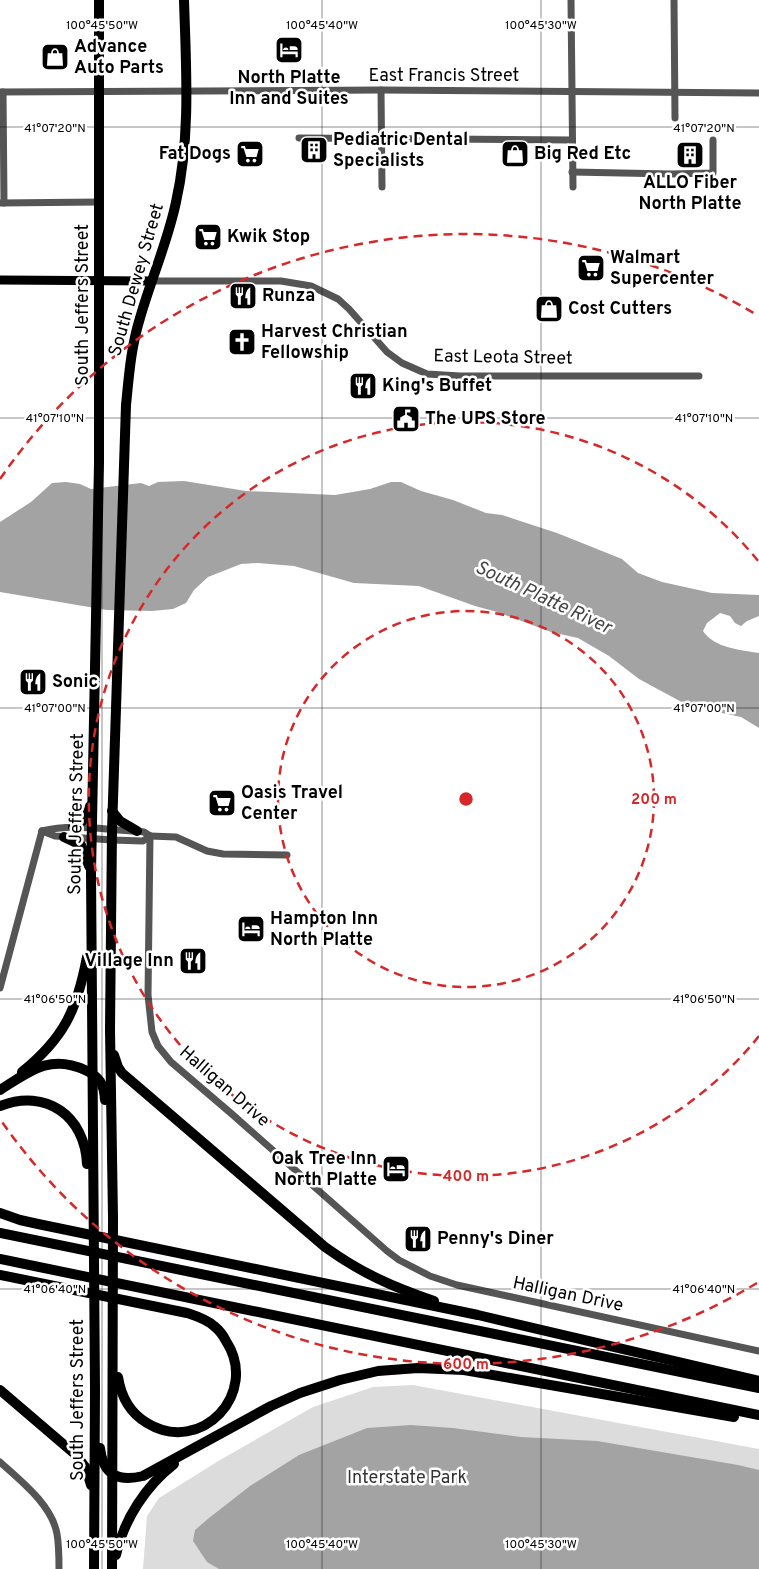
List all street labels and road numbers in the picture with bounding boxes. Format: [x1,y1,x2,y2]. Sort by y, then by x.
street label: East Francis Street [369,65,519,88]
street label: South Dewey Street [104,201,170,359]
street label: South Jeffers Street [72,224,95,386]
street label: East Leota Street [433,345,573,371]
street label: South Jeffers Street [64,733,90,895]
street label: Halligan Drive [174,1041,274,1133]
street label: Halligan Drive [511,1272,625,1318]
street label: South Jeffers Street [67,1319,90,1481]

